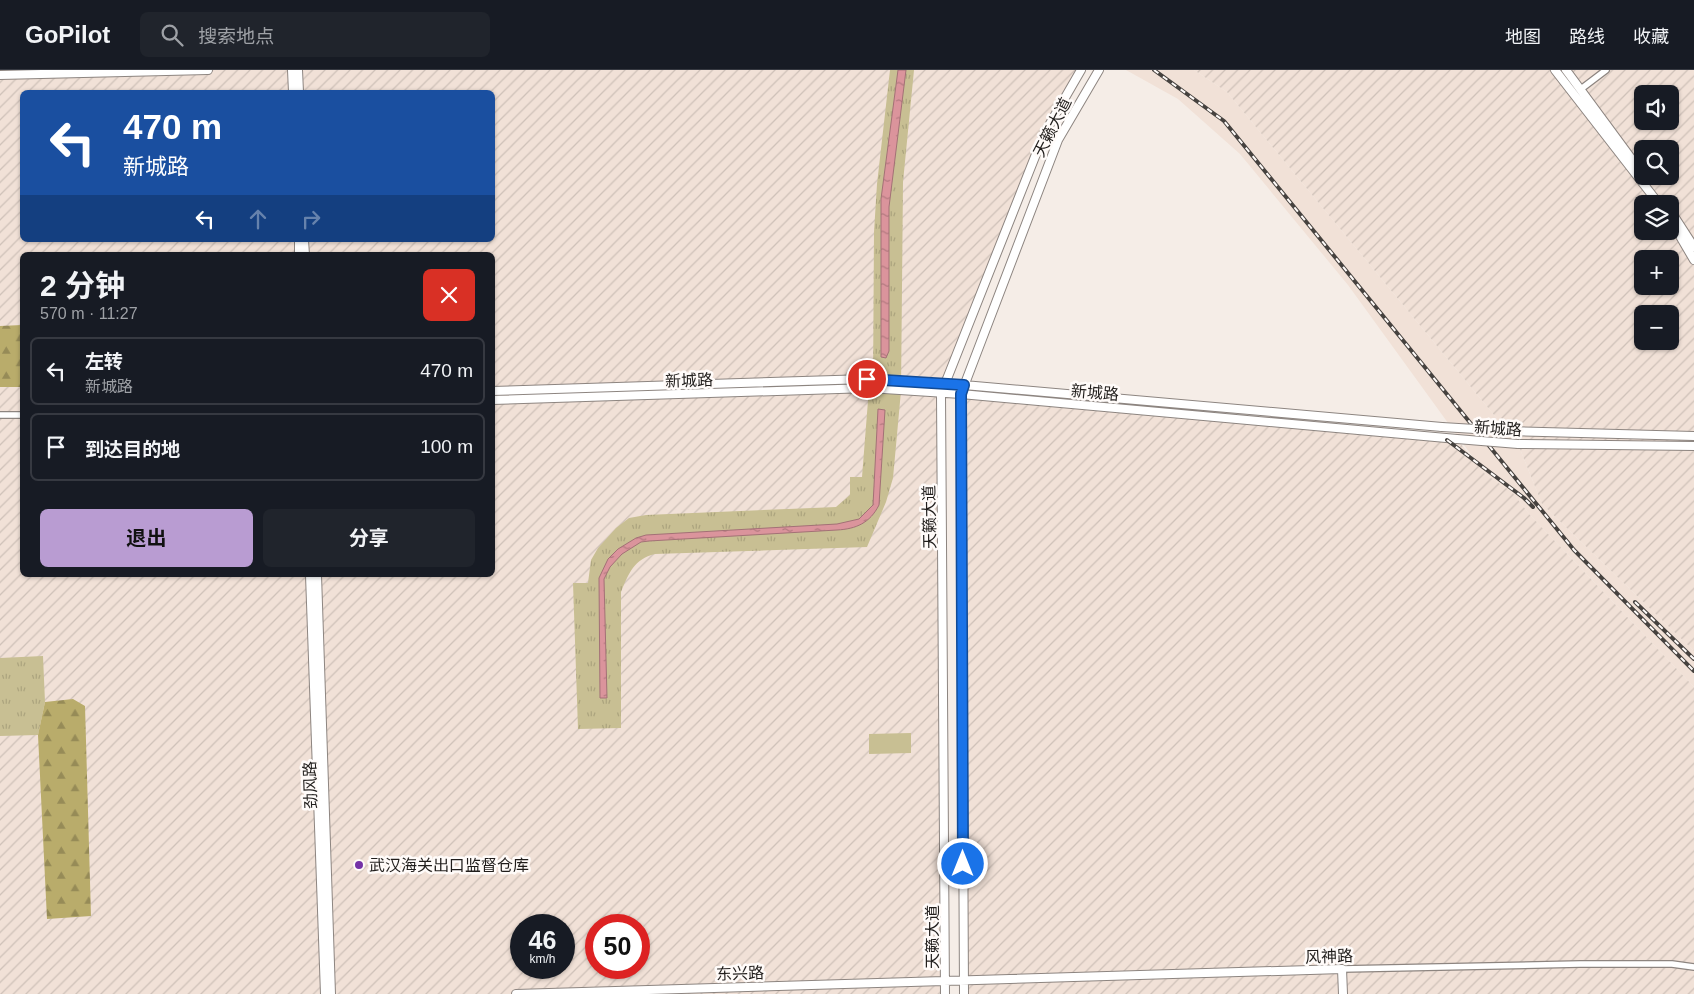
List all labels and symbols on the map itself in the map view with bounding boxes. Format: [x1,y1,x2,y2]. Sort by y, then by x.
street label: 天籁大道 [1030,95,1075,160]
pin [846,358,888,400]
street label: 新城路 [665,371,713,390]
street label: 新城路 [1070,382,1120,403]
street label: 新城路 [1473,418,1523,439]
street label: 天籁大道 [920,485,939,549]
street label: 劲风路 [301,761,320,809]
position arrow [936,837,988,889]
place label: 武汉海关出口监督仓库 [369,857,529,874]
marker: 武汉海关出口监督仓库 [353,859,365,871]
street label: 天籁大道 [924,905,941,969]
speed limit sign: 50 [585,914,650,979]
street label: 风神路 [1305,947,1353,966]
street label: 东兴路 [716,964,764,983]

